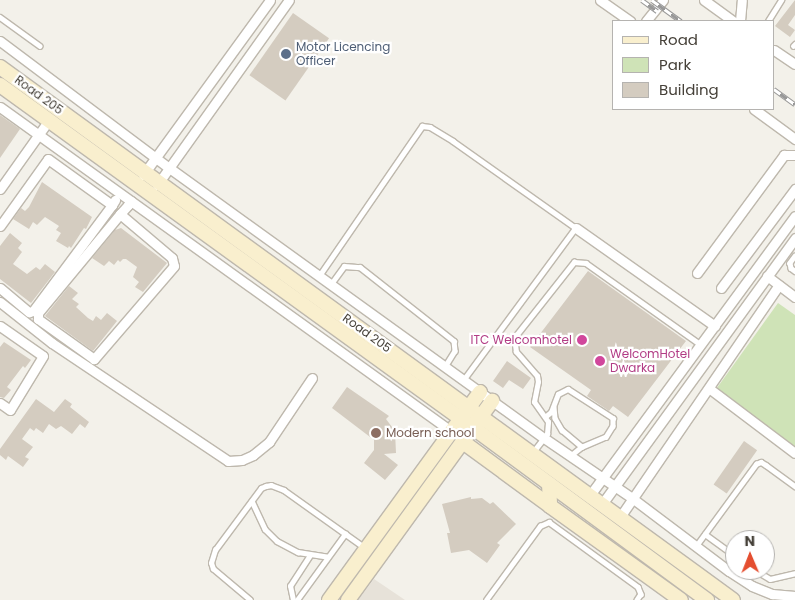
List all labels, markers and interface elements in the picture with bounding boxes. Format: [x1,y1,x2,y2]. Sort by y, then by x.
legend [612,20,775,110]
text: Road [659,29,698,50]
place label: Motor Licencing Officer [296,40,390,68]
marker: Motor Licencing Officer [280,48,292,60]
text: Park [659,54,691,75]
street label: Road 205 [12,73,66,117]
text: Building [659,79,719,100]
street label: Road 205 [340,311,394,355]
place label: ITC Welcomhotel [471,333,572,347]
marker: ITC Welcomhotel [576,334,588,346]
place label: WelcomHotel Dwarka [610,347,690,375]
marker: WelcomHotel Dwarka [594,355,606,367]
place label: Modern school [386,426,474,440]
marker: Modern school [370,427,382,439]
north arrow [725,530,775,580]
text: N [744,531,755,551]

